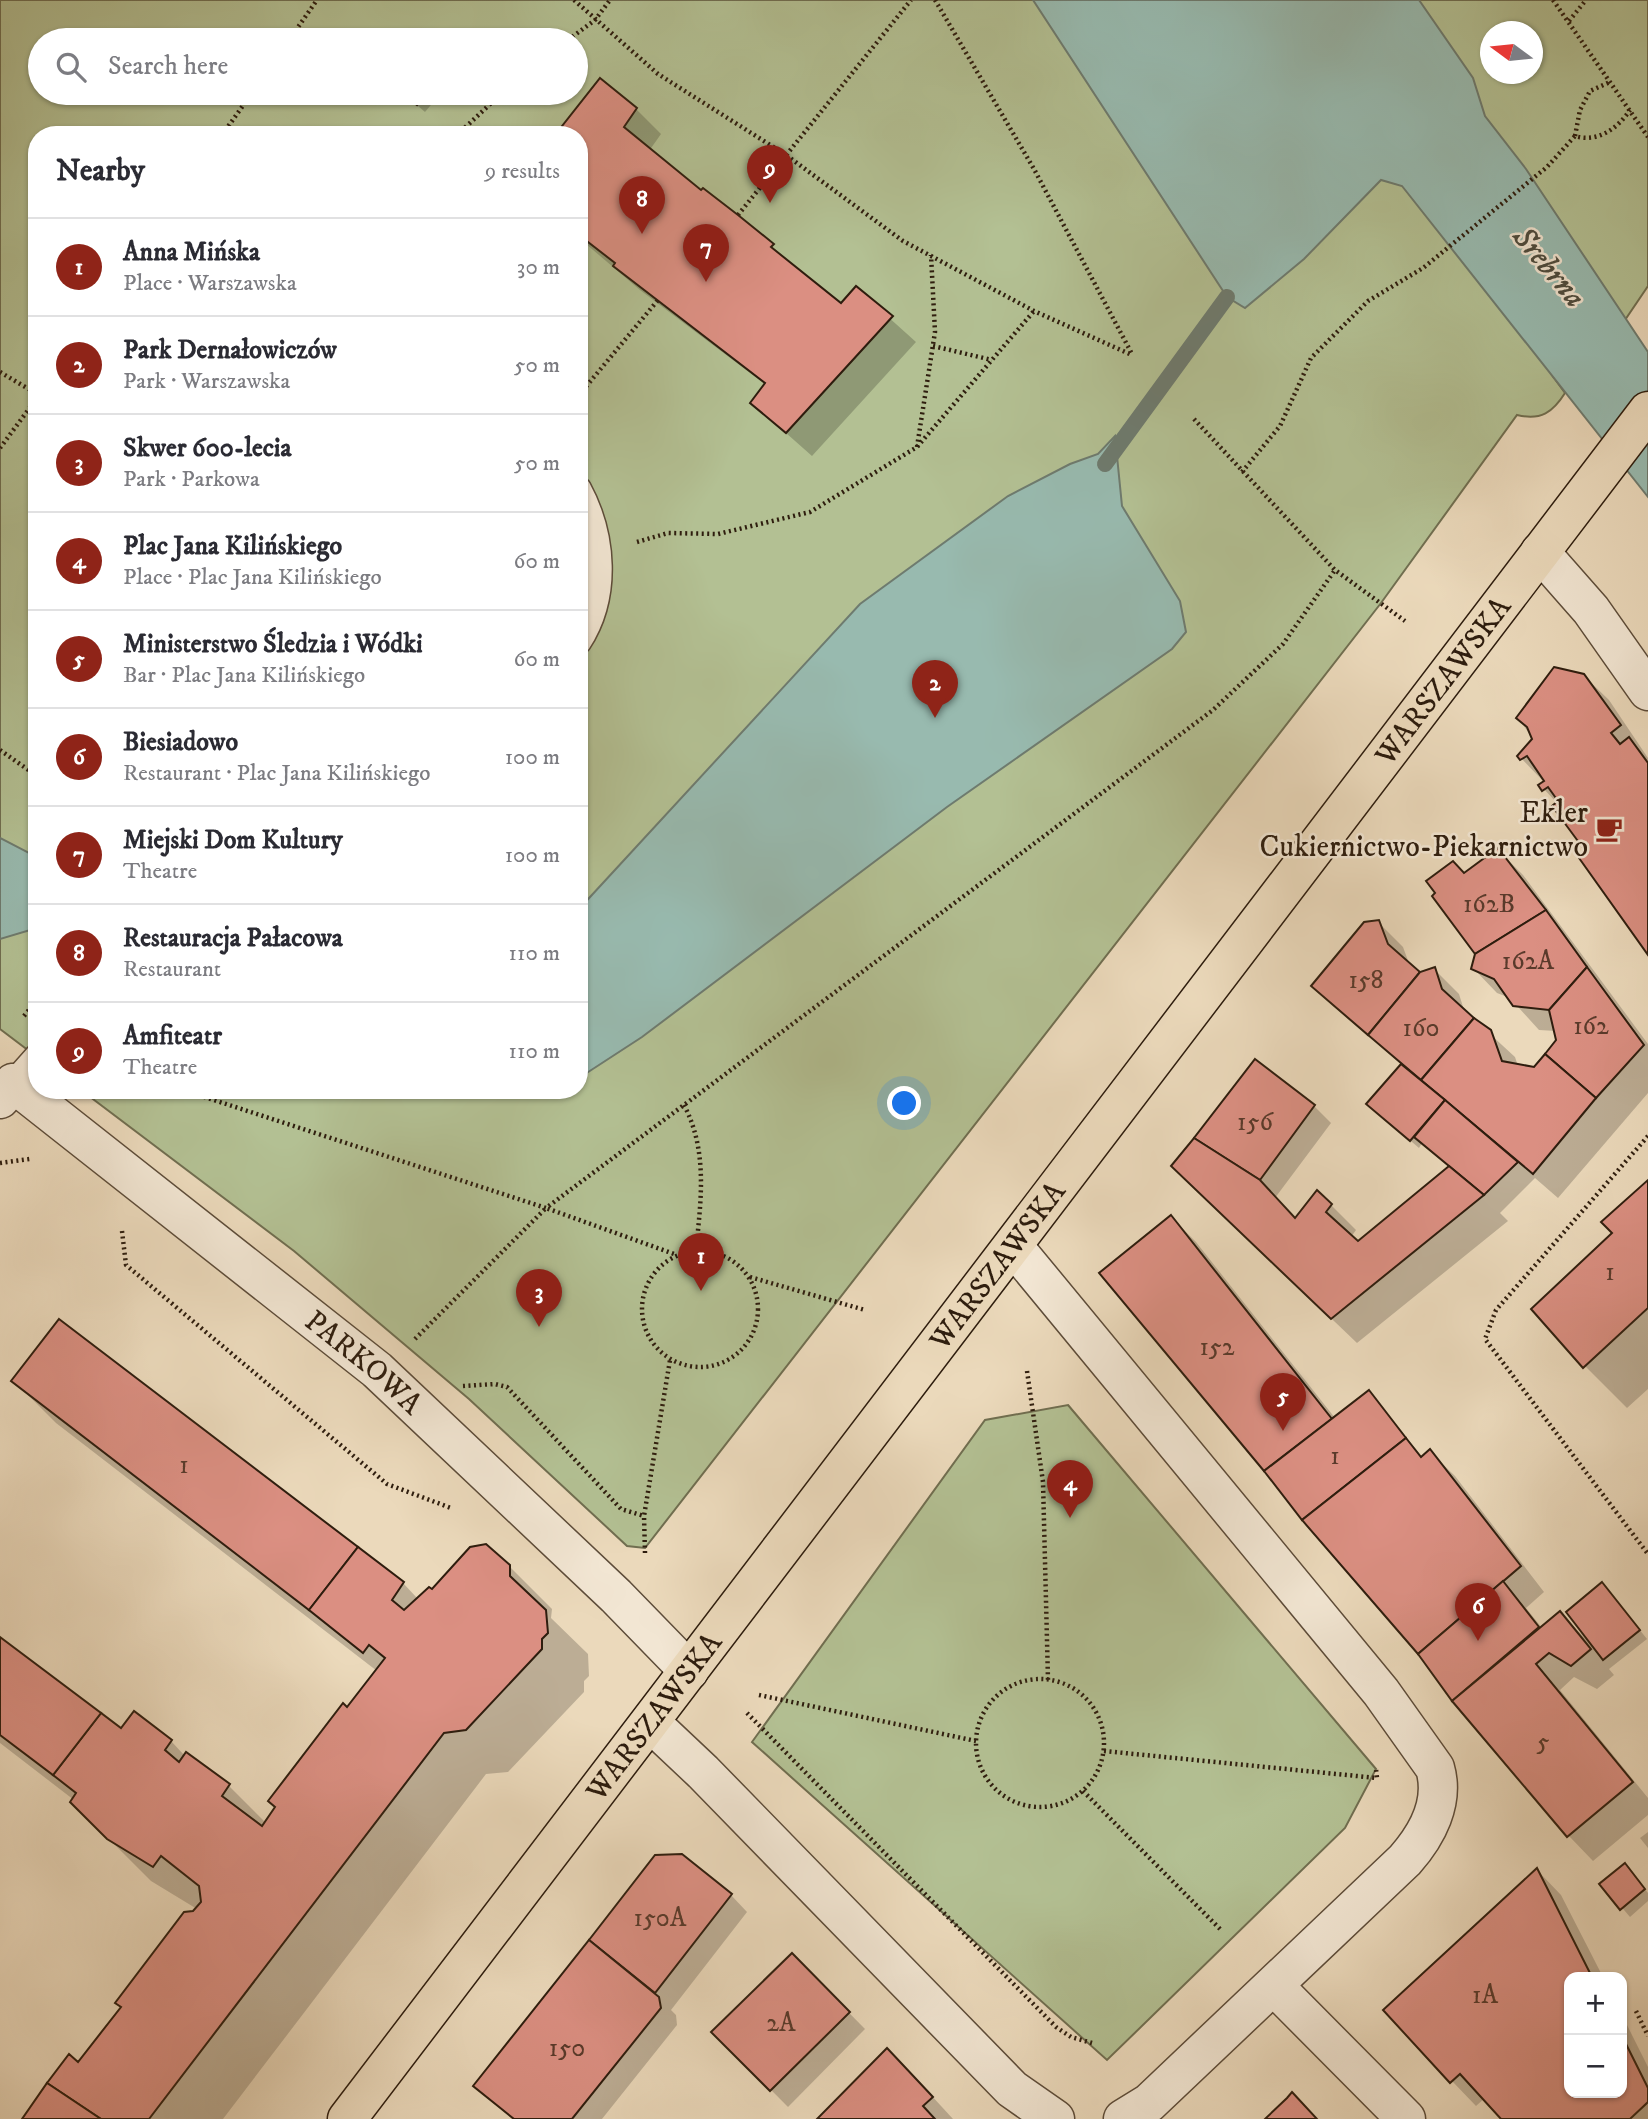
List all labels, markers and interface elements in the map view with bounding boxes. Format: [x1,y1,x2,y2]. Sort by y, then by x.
north arrow [1480,21,1543,84]
search box [28,28,588,105]
icon: search [52,48,90,86]
text: Search here [108,50,228,83]
pin: 9 [747,145,793,203]
text: Nearby [56,153,145,190]
text: 9 results [485,157,560,186]
pin: 8 [619,176,665,234]
water label: Srebrna [1502,217,1594,316]
pin: 7 [683,224,729,282]
text: Anna Mińska [123,236,260,269]
text: 1 [75,253,83,282]
text: 30 m [517,253,560,282]
text: Place · Warszawska [123,269,297,298]
text: Park Dernałowiczów [123,334,337,367]
text: 2 [73,351,85,380]
text: 50 m [514,351,560,380]
text: Park · Warszawska [123,367,290,396]
text: Skwer 600-lecia [123,432,292,465]
text: 3 [75,449,83,478]
text: 50 m [514,449,560,478]
text: Park · Parkowa [123,465,260,494]
text: Plac Jana Kilińskiego [123,530,342,563]
text: 4 [72,547,86,576]
text: 60 m [513,547,560,576]
text: Place · Plac Jana Kilińskiego [123,563,382,592]
street label: WARSZAWSKA [1367,589,1520,774]
text: Ministerstwo Śledzia i Wódki [123,628,423,661]
text: 5 [73,645,85,674]
text: 60 m [513,645,560,674]
pin: 2 [912,660,958,718]
text: Bar · Plac Jana Kilińskiego [123,661,365,690]
text: Biesiadowo [123,726,238,759]
text: 6 [73,743,85,772]
text: 100 m [505,743,560,772]
text: Restaurant · Plac Jana Kilińskiego [123,759,430,788]
place label: Ekler Cukiernictwo-Piekarnictwo [1260,795,1588,866]
cafe icon: Ekler Cukiernictwo-Piekarnictwo [1594,814,1624,844]
text: Miejski Dom Kultury [123,824,343,857]
text: 7 [73,841,85,870]
text: 100 m [505,841,560,870]
text: Theatre [123,857,197,886]
house number: 162B [1463,888,1515,921]
text: Restauracja Pałacowa [123,922,343,955]
text: 8 [73,939,85,968]
text: 110 m [509,939,560,968]
house number: 162A [1502,945,1555,978]
text: Restaurant [123,955,221,984]
house number: 158 [1348,964,1384,997]
house number: 162 [1573,1010,1609,1043]
house number: 160 [1403,1012,1439,1045]
text: Amfiteatr [123,1020,222,1053]
text: 9 [73,1037,85,1066]
text: 110 m [509,1037,560,1066]
text: Theatre [123,1053,197,1082]
your location [887,1086,921,1120]
house number: 156 [1237,1106,1274,1139]
street label: WARSZAWSKA [922,1174,1075,1359]
pin: 1 [678,1233,724,1291]
house number: 1 [1605,1256,1615,1289]
pin: 3 [516,1269,562,1327]
street label: PARKOWA [297,1303,430,1424]
house number: 152 [1199,1331,1235,1364]
pin: 5 [1260,1373,1306,1431]
house number: 1 [1330,1440,1340,1473]
house number: 1 [179,1449,189,1482]
pin: 4 [1047,1460,1093,1518]
pin: 6 [1455,1583,1501,1641]
street label: WARSZAWSKA [578,1625,731,1810]
house number: 5 [1537,1726,1550,1759]
house number: 150A [634,1902,687,1935]
map controls [1564,1972,1627,2098]
button: + [1564,1972,1627,2035]
house number: 1A [1472,1979,1498,2012]
house number: 2A [766,2007,796,2040]
house number: 150 [549,2032,585,2065]
button: − [1564,2035,1627,2098]

